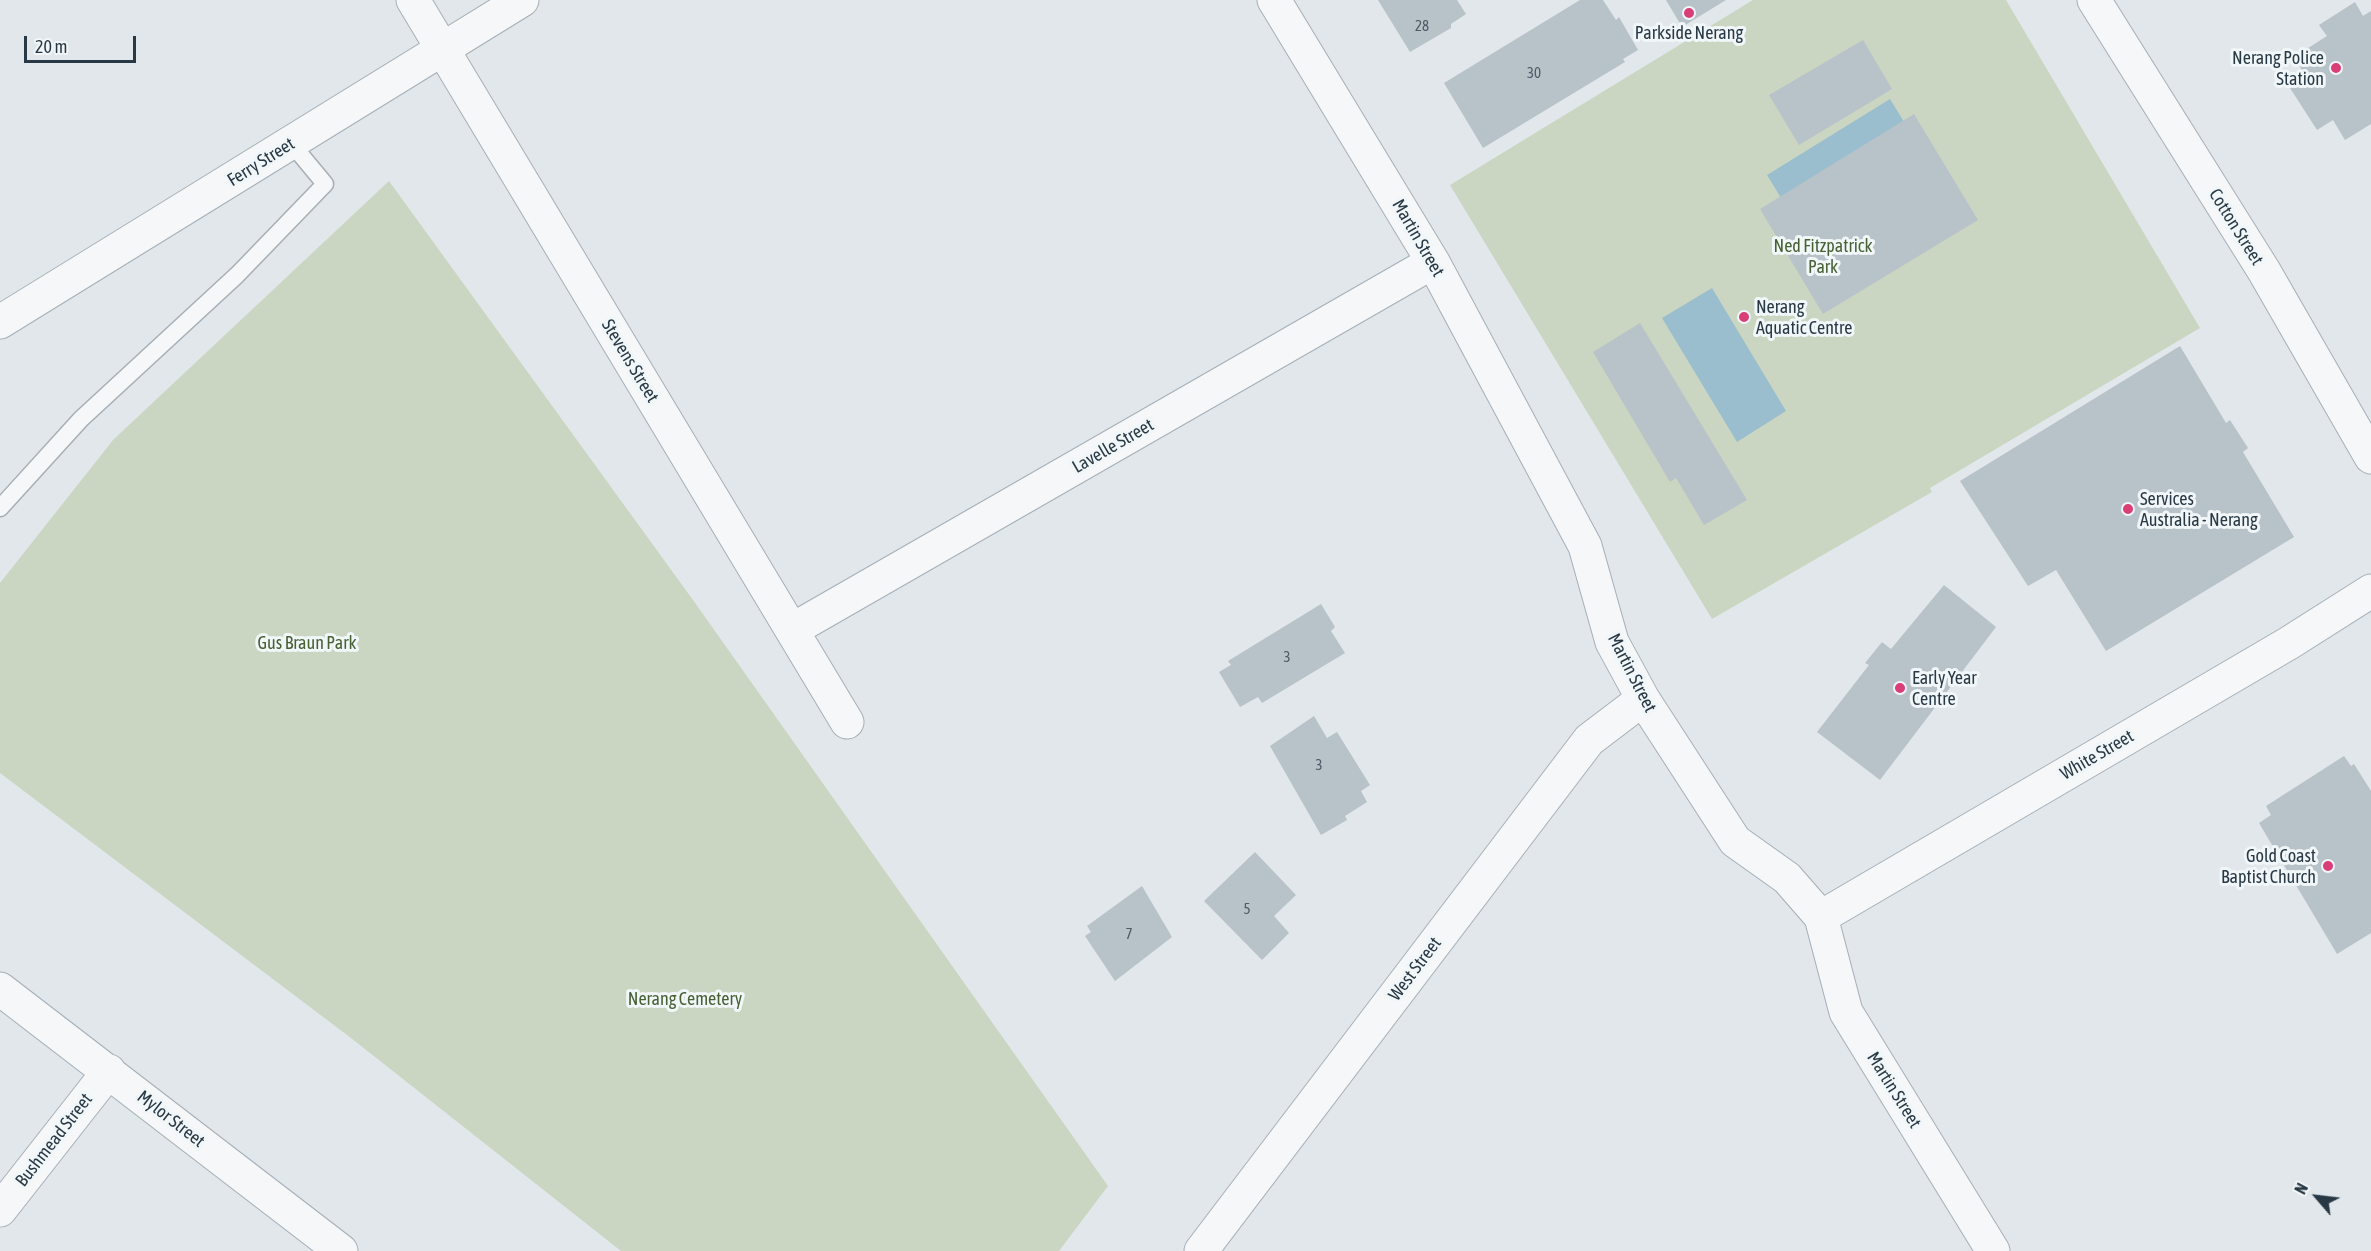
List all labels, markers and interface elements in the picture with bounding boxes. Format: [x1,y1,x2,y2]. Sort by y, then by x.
marker: Parkside Nerang [1682,6,1696,20]
house number: 28 [1415,17,1429,35]
place label: Parkside Nerang [1635,22,1743,44]
scale bar [27,24,140,62]
text: 20 m [35,36,67,57]
place label: Nerang Police Station [2232,47,2324,90]
marker: Nerang Police Station [2329,61,2343,75]
house number: 30 [1527,64,1541,82]
street label: Ferry Street [223,133,299,191]
street label: Cotton Street [2204,185,2268,269]
street label: Martin Street [1387,196,1449,280]
park label: Ned Fitzpatrick Park [1774,235,1872,278]
place label: Nerang Aquatic Centre [1756,296,1853,338]
marker: Nerang Aquatic Centre [1737,310,1751,324]
street label: Stevens Street [597,316,663,406]
street label: Lavelle Street [1069,414,1157,478]
place label: Services Australia - Nerang [2140,488,2258,530]
marker: Services Australia - Nerang [2121,502,2135,516]
street label: Martin Street [1603,630,1661,716]
park label: Gus Braun Park [258,632,356,654]
house number: 3 [1283,648,1291,666]
place label: Early Year Centre [1912,667,1977,710]
marker: Early Year Centre [1893,681,1907,695]
street label: White Street [2057,725,2137,785]
house number: 3 [1315,756,1323,774]
place label: Gold Coast Baptist Church [2221,845,2316,888]
marker: Gold Coast Baptist Church [2321,859,2335,873]
house number: 5 [1243,900,1251,918]
house number: 7 [1125,925,1133,943]
street label: West Street [1384,933,1446,1005]
park label: Nerang Cemetery [628,988,742,1010]
street label: Martin Street [1862,1048,1926,1132]
street label: Mylor Street [133,1086,209,1152]
street label: Bushmead Street [11,1089,97,1191]
north arrow [2287,1167,2347,1227]
text: N [2291,1180,2311,1197]

